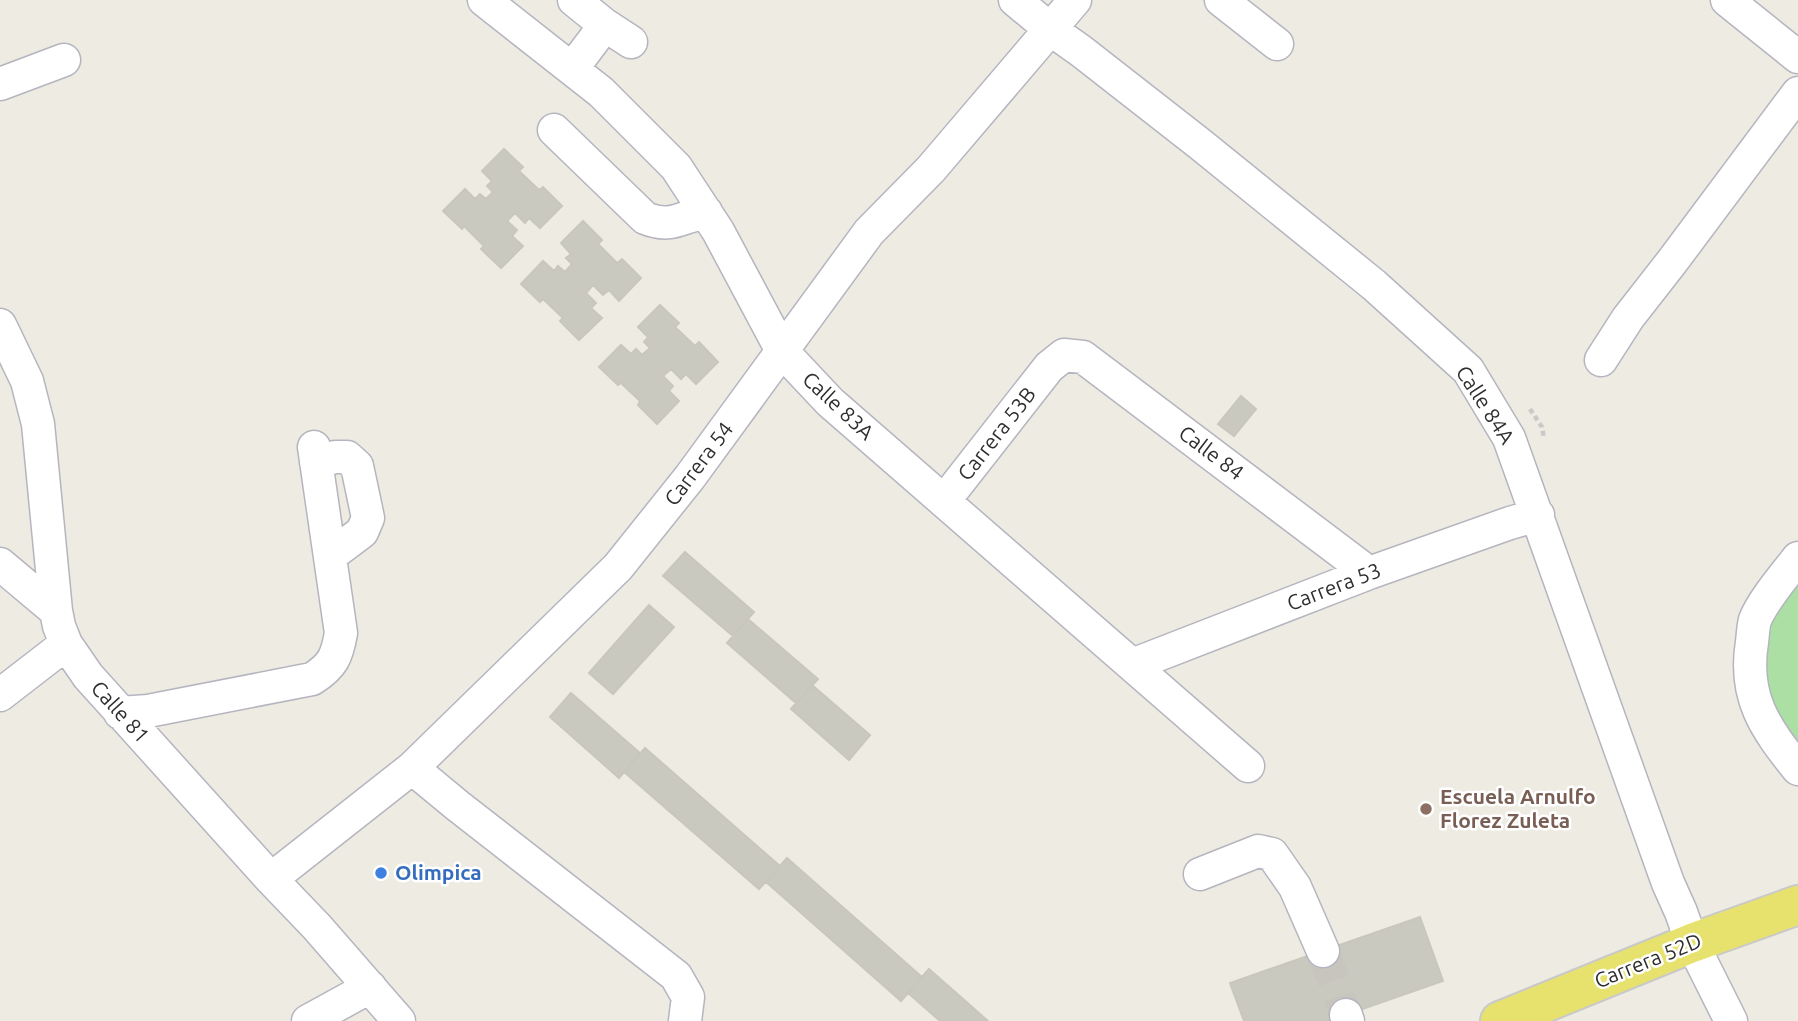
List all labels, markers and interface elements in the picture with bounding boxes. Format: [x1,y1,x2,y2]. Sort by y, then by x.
street label: Calle 84A [1452,361,1520,448]
street label: Calle 83A [798,366,879,444]
street label: Carrera 53B [952,382,1040,485]
street label: Carrera 54 [659,417,737,510]
street label: Calle 84 [1175,420,1249,484]
street label: Carrera 53 [1283,557,1384,615]
street label: Calle 81 [87,676,155,747]
place label: Escuela Arnulfo Florez Zuleta [1440,784,1596,832]
marker: Escuela Arnulfo Florez Zuleta [1418,801,1434,817]
place label: Olimpica [395,860,482,884]
marker: Olimpica [373,865,389,881]
street label: Carrera 52D [1591,928,1705,992]

